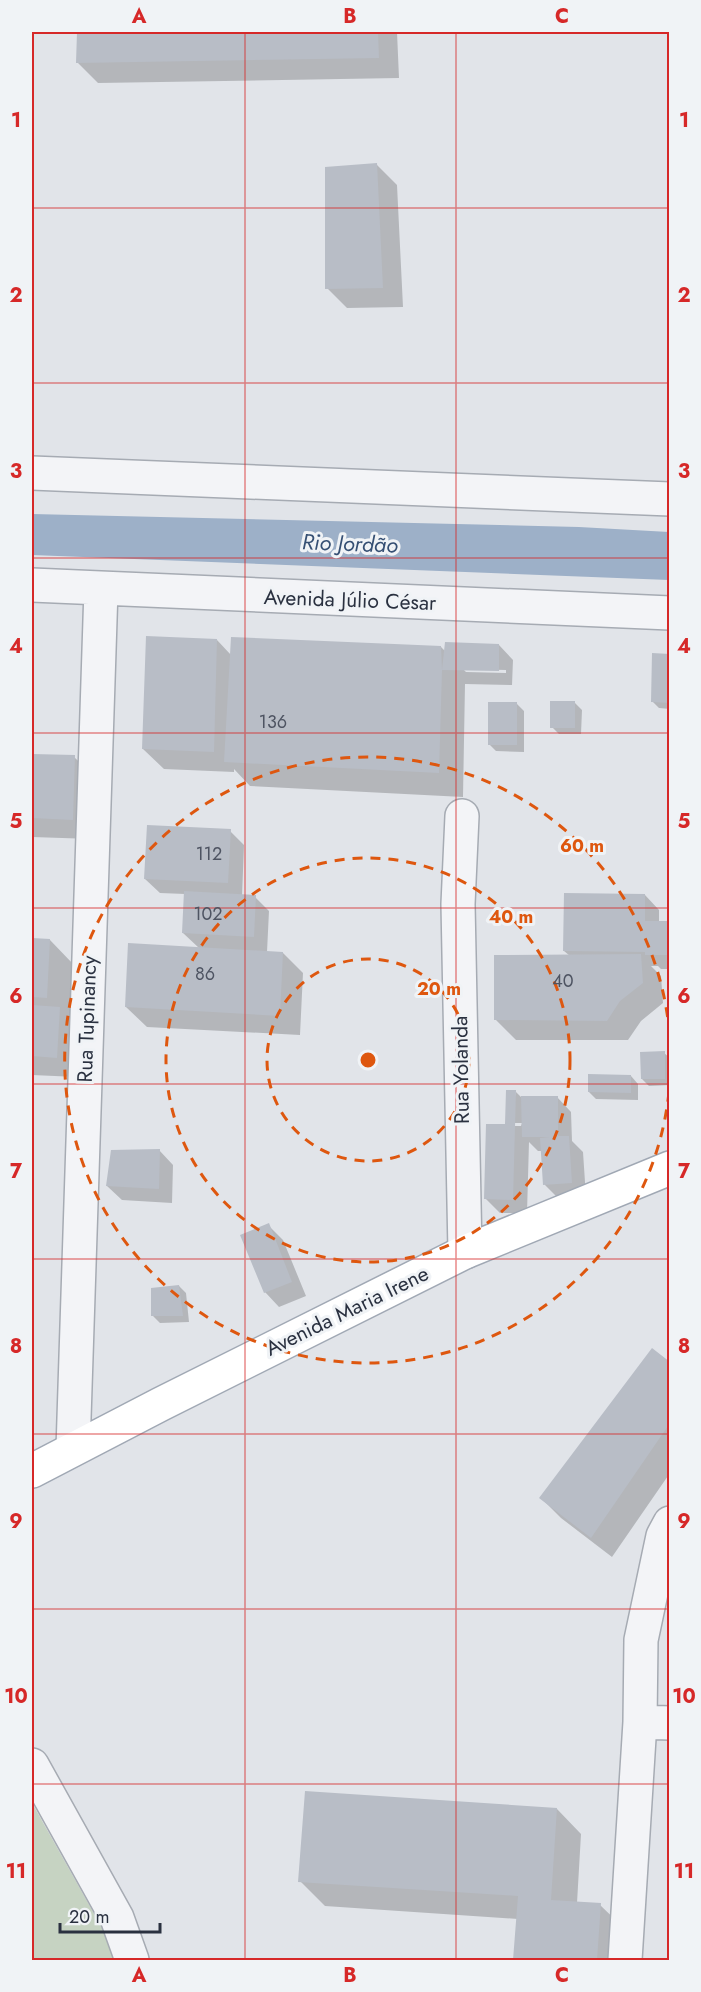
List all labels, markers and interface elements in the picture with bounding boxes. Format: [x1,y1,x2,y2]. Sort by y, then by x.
text: A [131,2,147,31]
text: B [343,2,357,31]
text: C [555,2,569,31]
text: 1 [11,106,21,135]
text: 1 [679,106,689,135]
text: 2 [9,281,23,310]
text: 2 [677,281,691,310]
text: 3 [10,457,22,486]
text: 3 [678,457,690,486]
water label: Rio Jordão [302,525,399,561]
street label: Avenida Júlio César [263,582,438,618]
text: 4 [9,632,23,661]
text: 4 [677,632,691,661]
house number: 136 [259,709,287,735]
text: 5 [10,807,23,836]
text: 5 [678,807,691,836]
text: 60 m [560,833,604,859]
house number: 112 [196,841,222,867]
house number: 102 [193,901,223,927]
text: 40 m [489,904,533,930]
street label: Rua Tupinancy [70,954,104,1083]
house number: 86 [195,961,215,987]
house number: 40 [552,968,574,994]
text: 20 m [417,976,461,1002]
text: 6 [9,982,23,1011]
text: 6 [677,982,691,1011]
street label: Rua Yolanda [445,1016,477,1124]
centre of rings [358,1050,378,1070]
text: 7 [10,1157,23,1186]
text: 7 [678,1157,691,1186]
street label: Avenida Maria Irene [260,1258,434,1364]
text: 8 [10,1332,22,1361]
text: 8 [678,1332,690,1361]
text: 9 [9,1507,23,1536]
text: 9 [677,1507,691,1536]
text: 10 [4,1682,28,1711]
text: 10 [672,1682,696,1711]
text: 11 [6,1857,26,1886]
text: 11 [674,1857,694,1886]
scale bar [60,1896,160,1934]
text: 20 m [69,1904,109,1930]
text: A [131,1961,147,1990]
text: B [343,1961,357,1990]
text: C [555,1961,569,1990]

